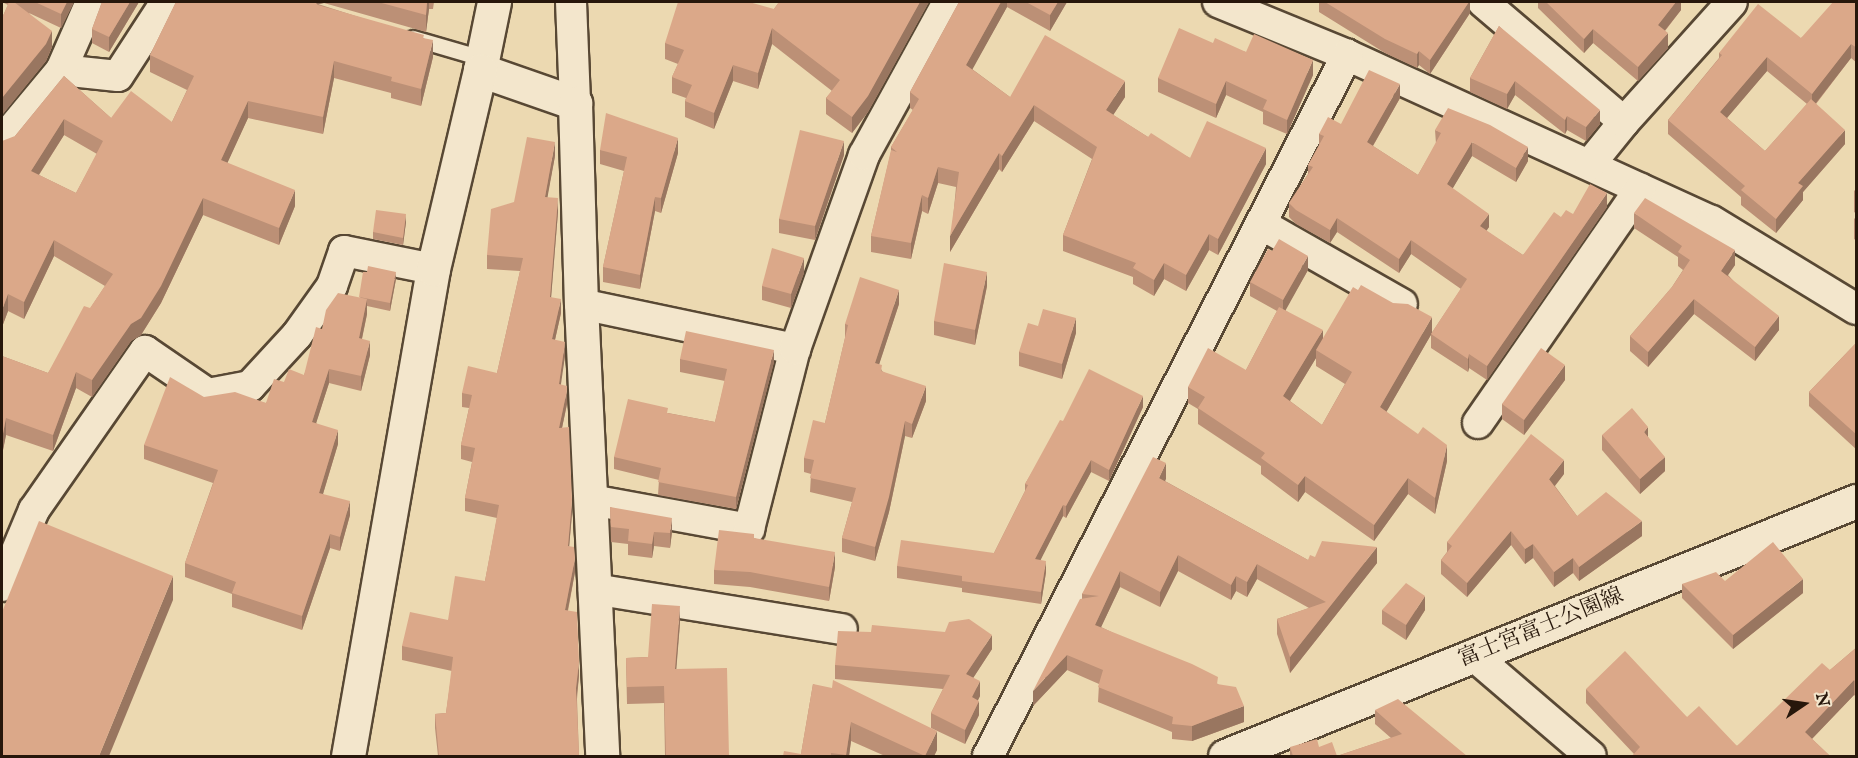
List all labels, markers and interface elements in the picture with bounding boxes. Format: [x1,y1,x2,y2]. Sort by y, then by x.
street label: 富士宮富士公園線 [1454,583,1628,673]
north arrow [1774,674,1834,734]
text: N [1810,691,1833,709]

